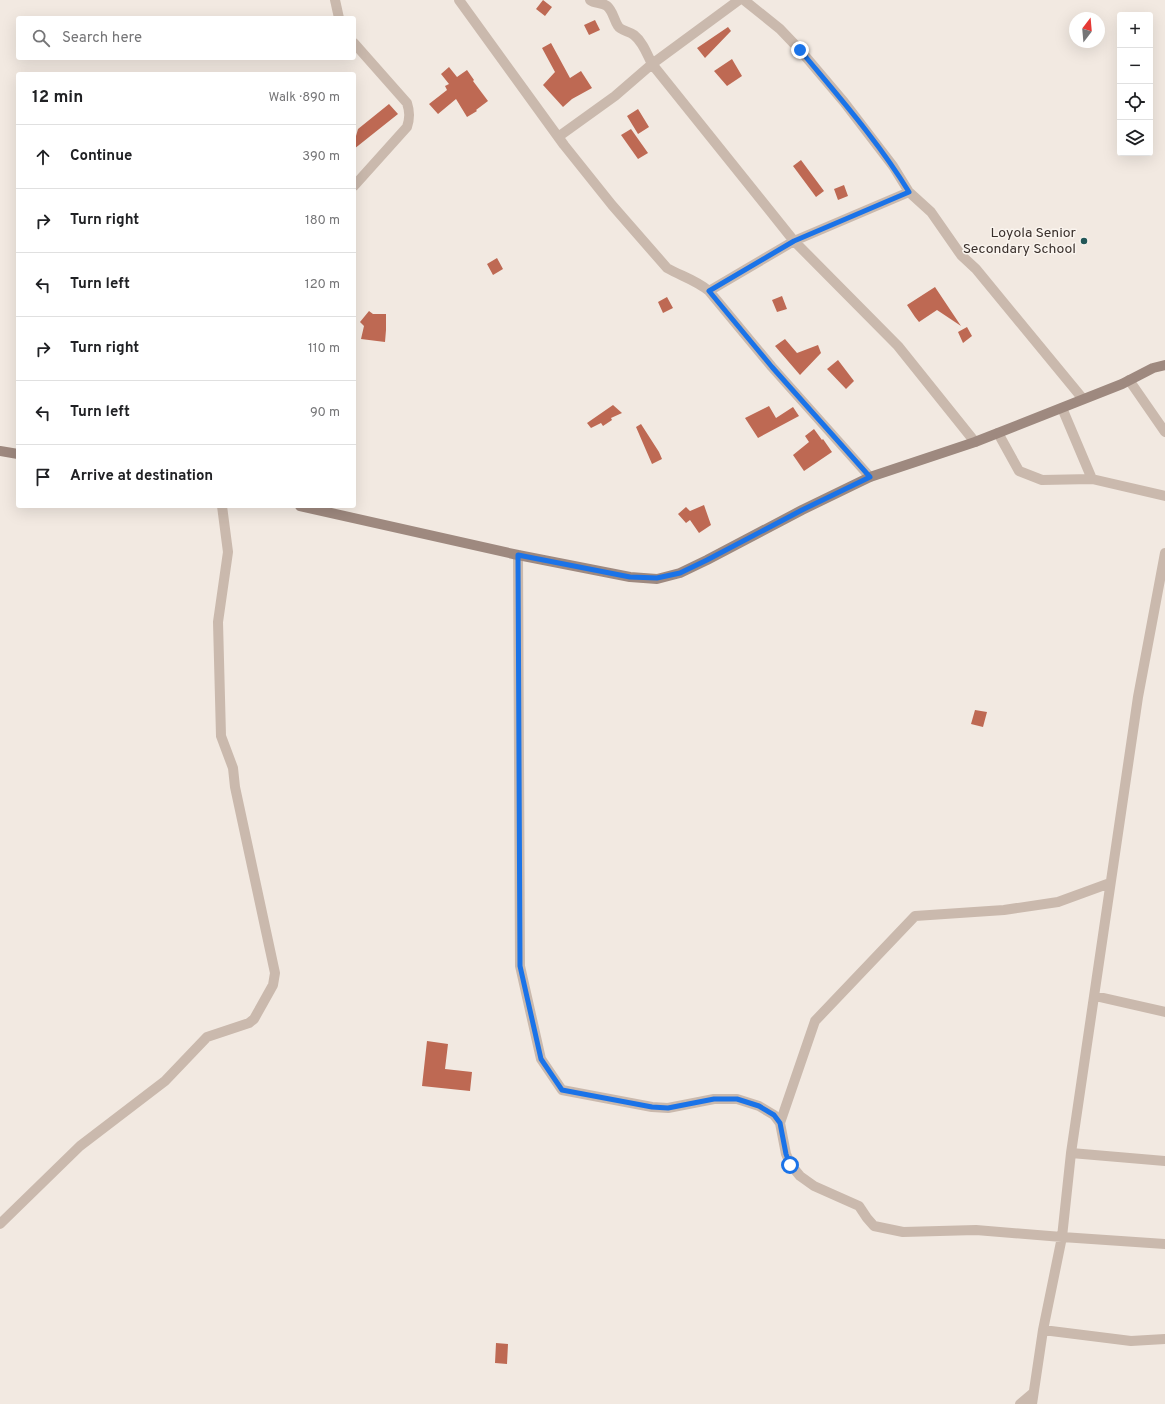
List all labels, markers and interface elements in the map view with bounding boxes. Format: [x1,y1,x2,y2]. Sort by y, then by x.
north arrow [1069,12,1105,48]
map controls [1117,12,1153,156]
button: + [1117,12,1153,48]
search box [16,16,356,60]
icon: search [30,27,52,49]
text: Search here [62,29,142,48]
route end [791,41,809,59]
button: − [1117,48,1153,84]
button: locate [1117,84,1153,120]
text: 12 min [32,87,83,109]
text: Walk · 890 m [268,90,340,106]
button: layers [1117,120,1153,156]
icon: ahead [32,146,54,168]
text: Continue [70,147,132,166]
text: 390 m [302,149,340,165]
icon: right [32,210,54,232]
text: Turn right [70,211,139,230]
text: 180 m [305,213,340,229]
place label: Loyola Senior Secondary School [963,225,1077,258]
marker: Loyola Senior Secondary School [1079,236,1089,246]
icon: left [32,274,54,296]
text: Turn left [70,275,130,294]
text: 120 m [305,277,340,293]
icon: right [32,338,54,360]
text: Turn right [70,339,139,358]
text: 110 m [308,341,340,357]
icon: left [32,402,54,424]
text: Turn left [70,403,130,422]
text: 90 m [310,405,340,421]
icon: arrive [32,466,54,488]
text: Arrive at destination [70,467,213,486]
route start [781,1156,799,1174]

